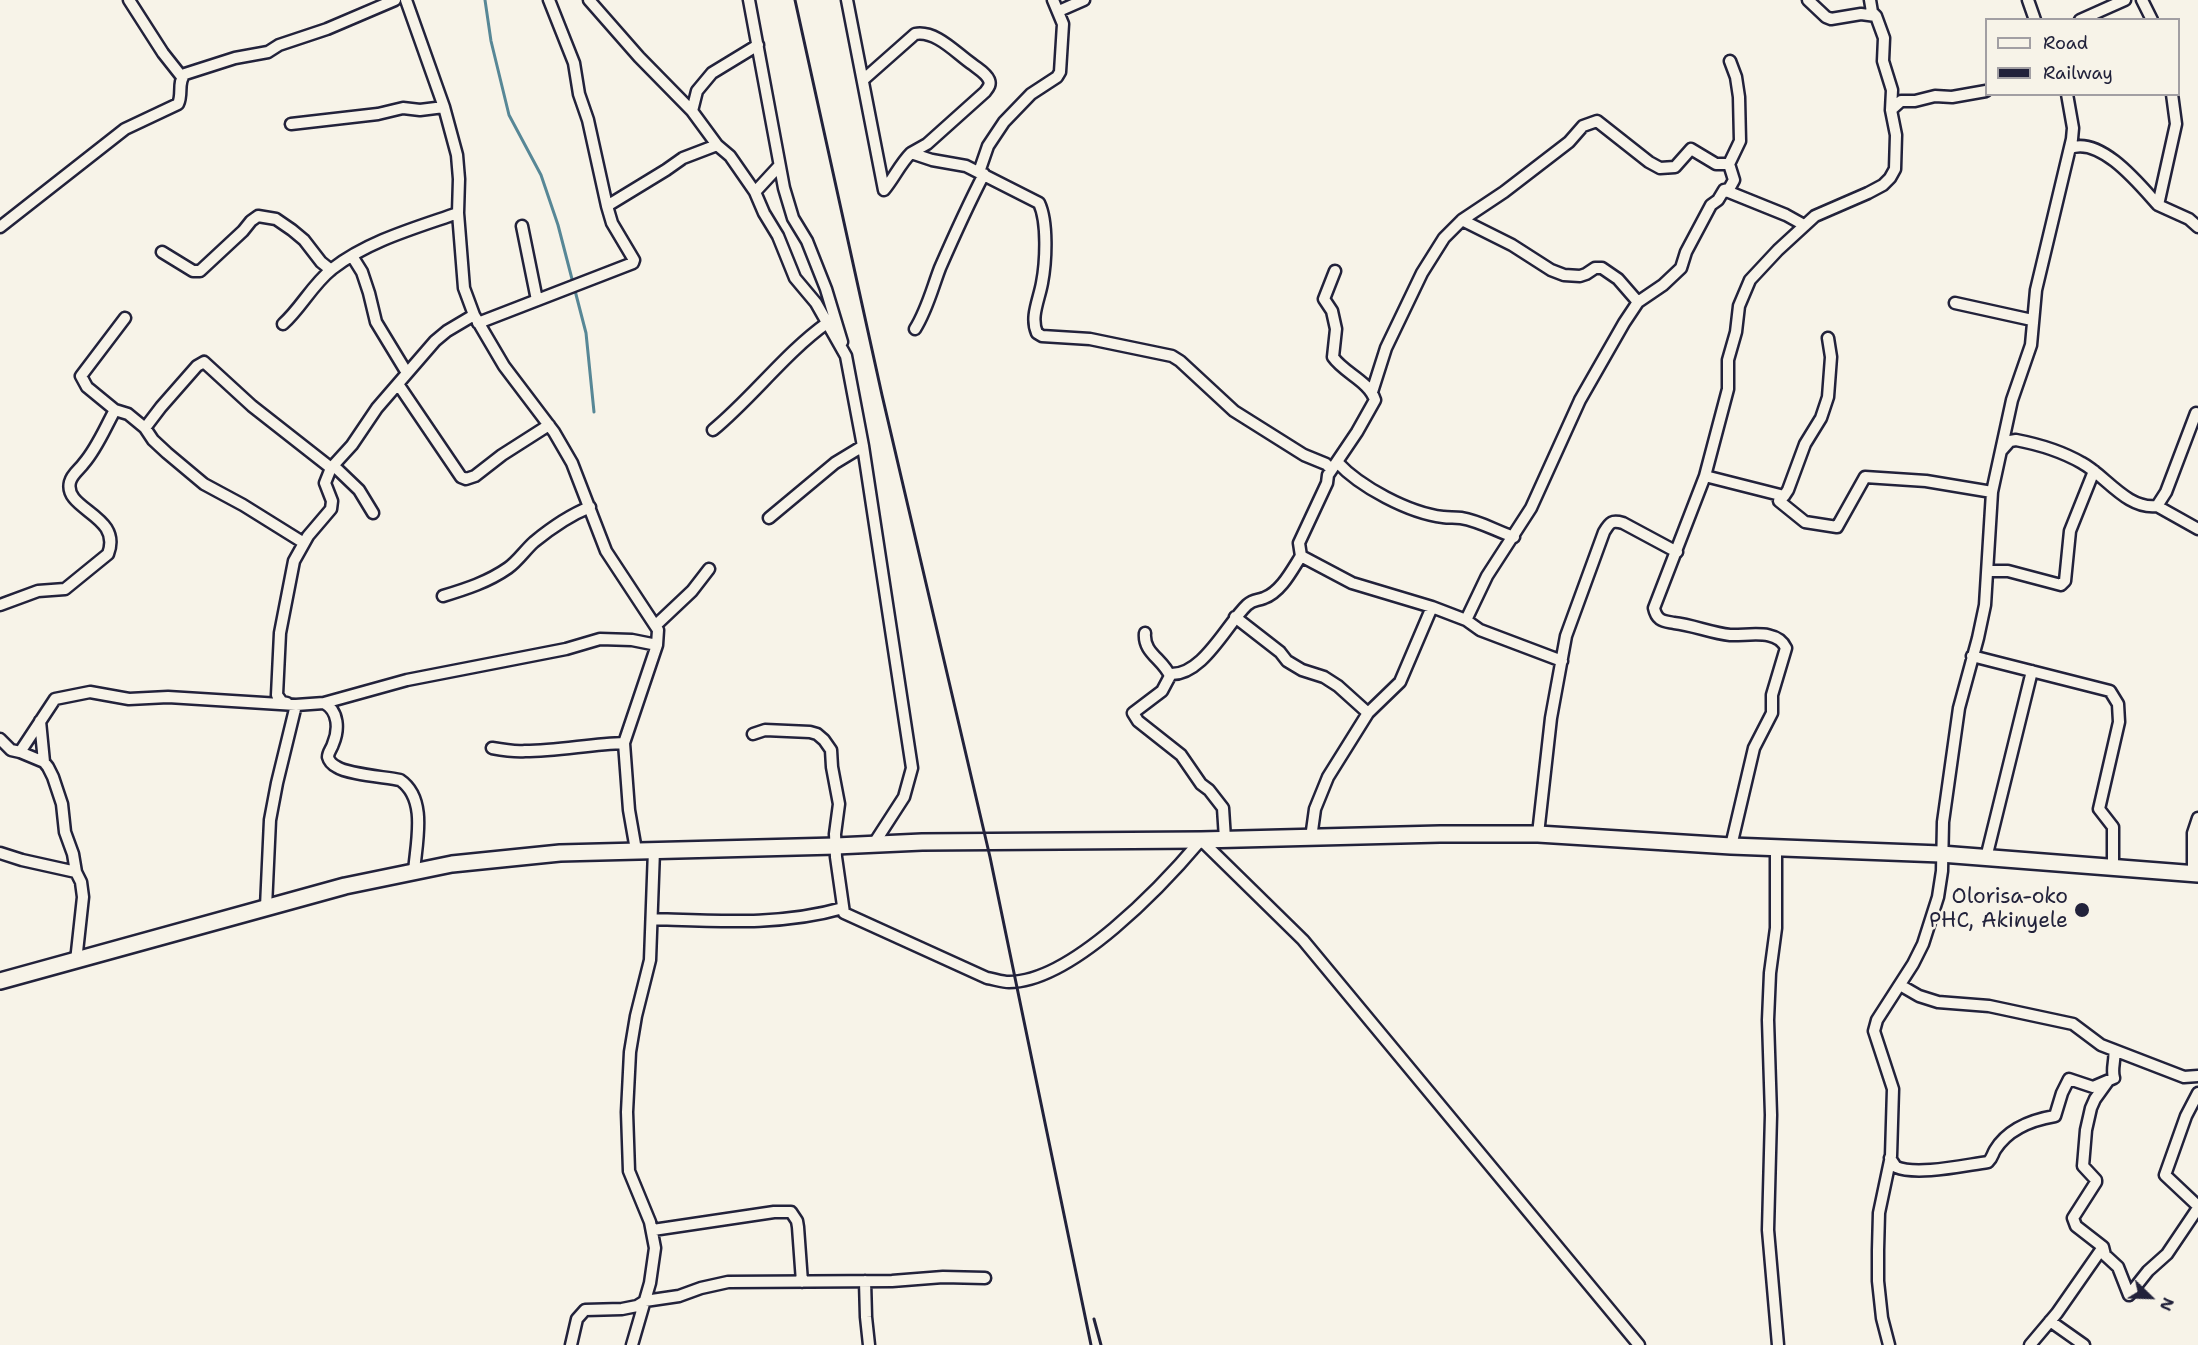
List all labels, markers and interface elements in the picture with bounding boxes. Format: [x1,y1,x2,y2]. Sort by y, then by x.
legend [1985,18,2180,96]
text: Road [2043,31,2088,55]
text: Railway [2043,61,2113,85]
place label: Olorisa-oko PHC, Akinyele [1929,885,2068,935]
marker: Olorisa-oko PHC, Akinyele [2073,901,2091,919]
north arrow [2120,1267,2180,1327]
text: N [2155,1294,2179,1314]

